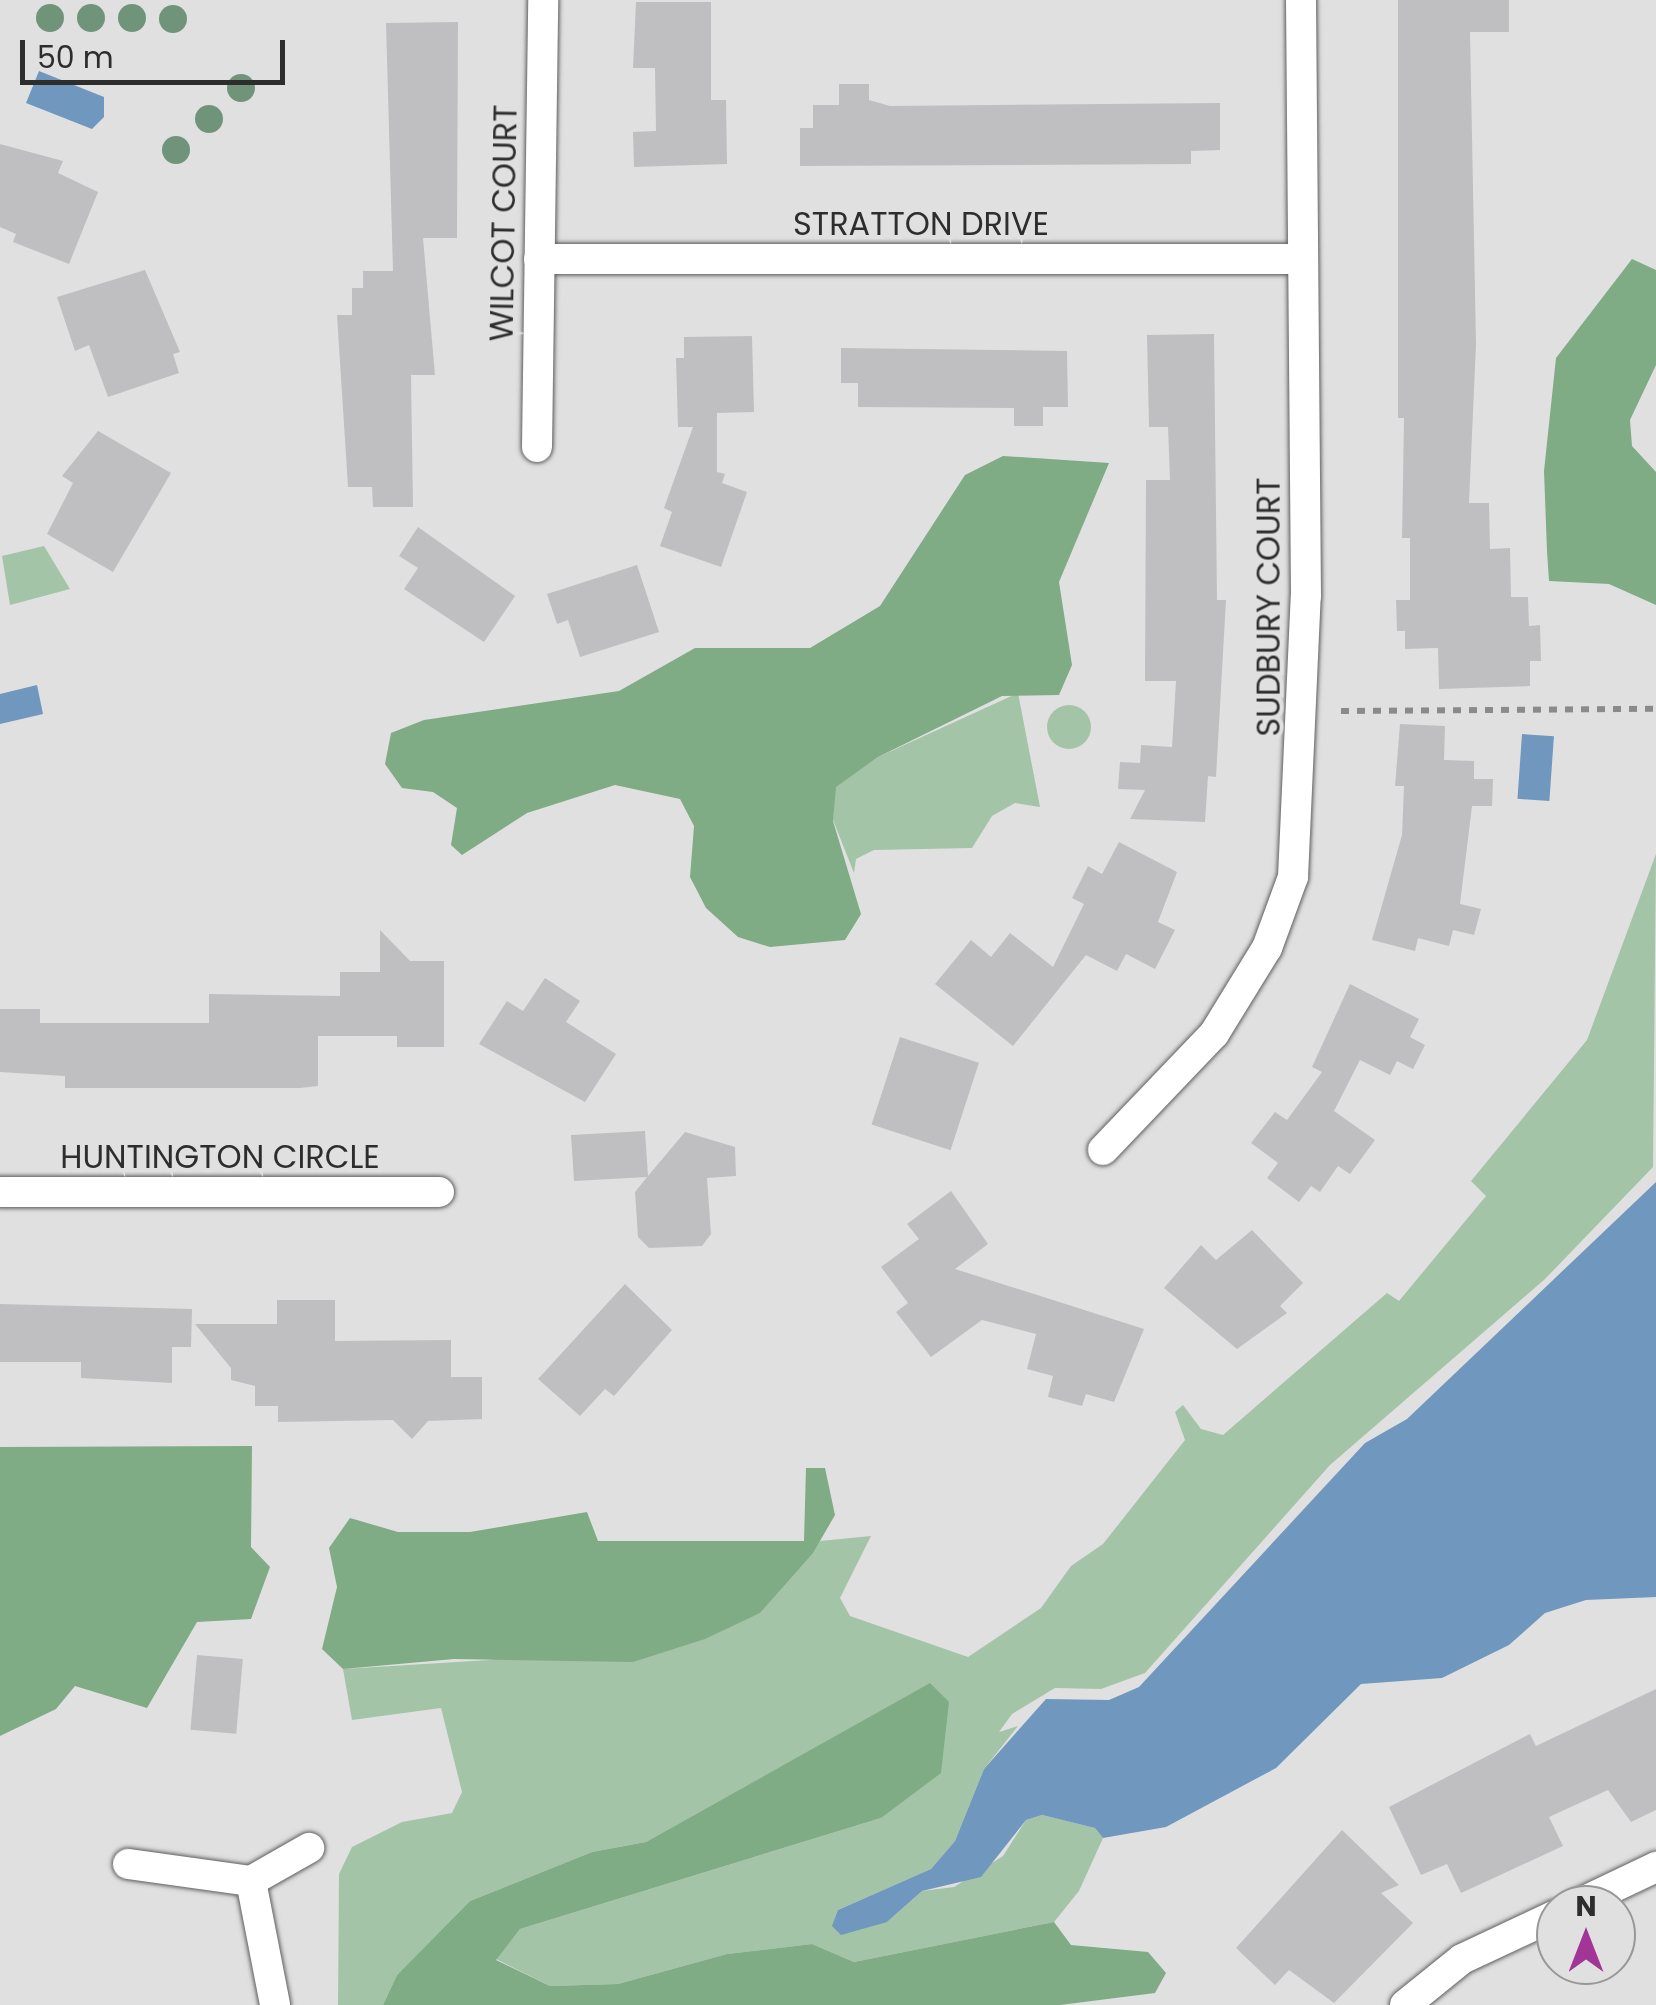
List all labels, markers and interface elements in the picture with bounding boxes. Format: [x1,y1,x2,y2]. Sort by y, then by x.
scale bar [25,20,290,82]
text: 50 m [37,36,114,79]
street label: WILCOT COURT [483,104,525,342]
street label: STRATTON DRIVE [793,205,1049,243]
street label: SUDBURY COURT [1250,477,1288,737]
street label: HUNTINGTON CIRCLE [60,1138,380,1176]
north arrow [1536,1885,1636,1985]
text: N [1575,1887,1597,1926]

